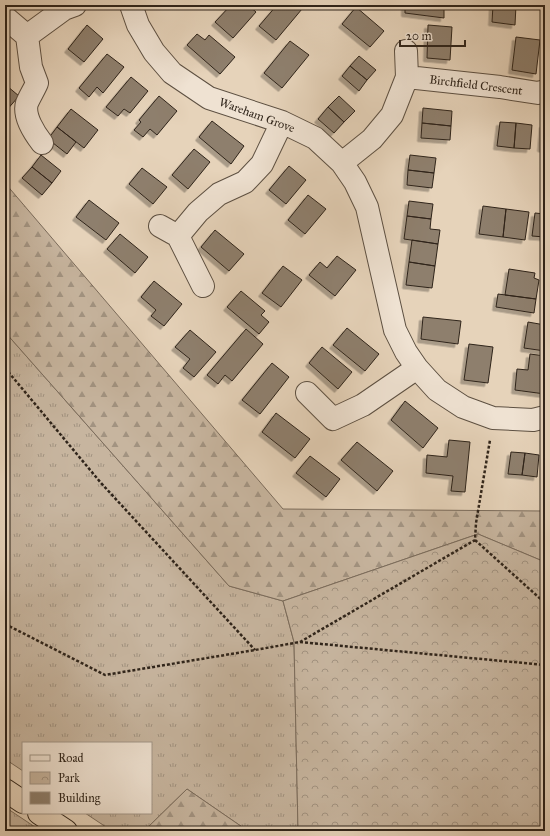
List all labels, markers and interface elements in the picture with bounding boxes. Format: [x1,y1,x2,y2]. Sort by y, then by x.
scale bar [400,22,465,48]
text: 20 m [406,29,432,43]
street label: Birchfield Crescent [429,72,524,98]
street label: Wareham Grove [217,95,297,135]
legend [22,742,152,814]
text: Road [58,751,84,765]
text: Park [58,771,80,785]
text: Building [58,791,101,806]

